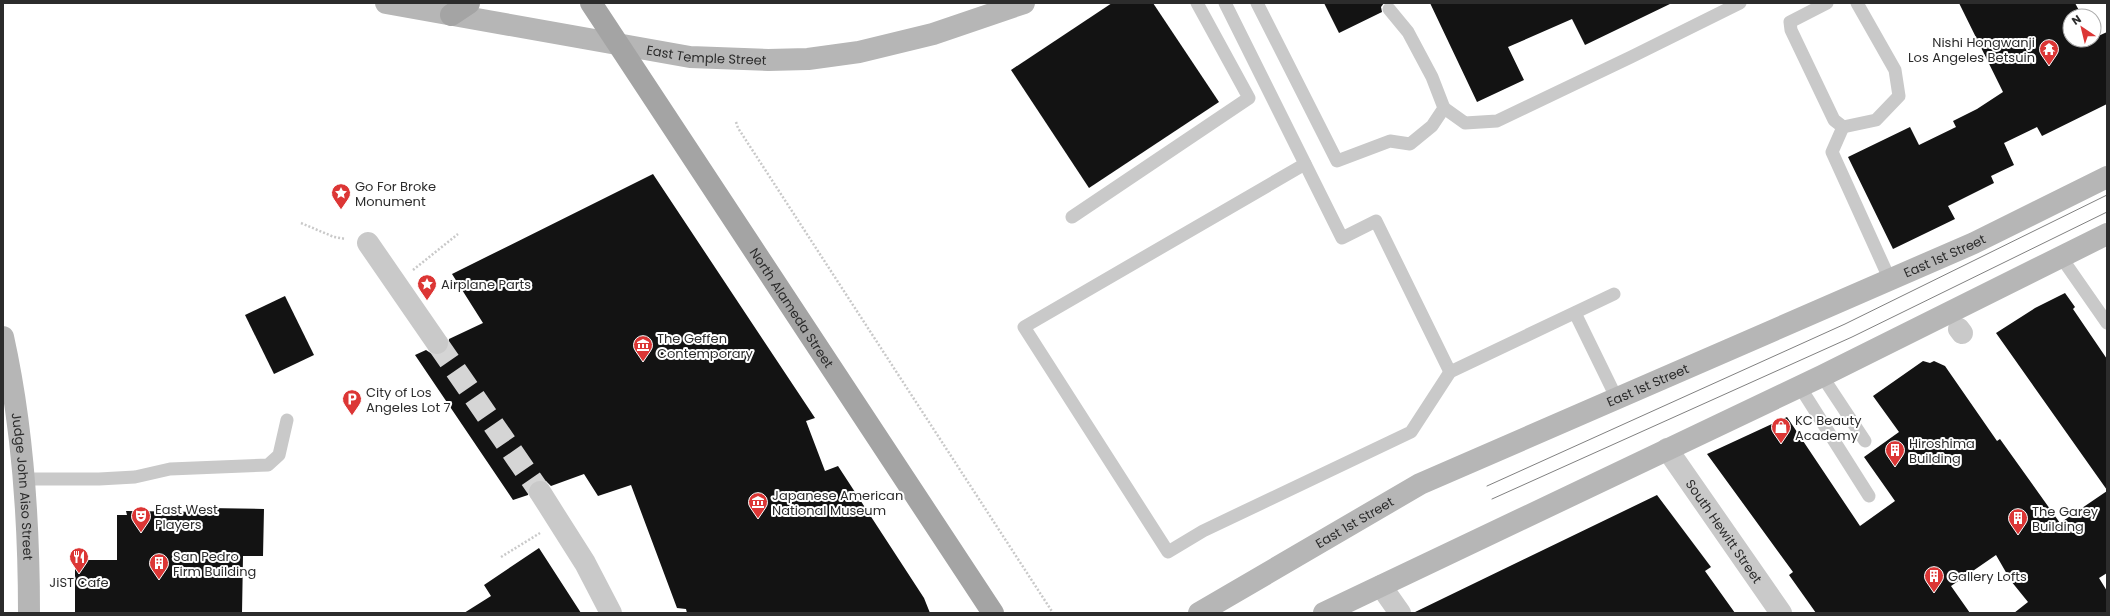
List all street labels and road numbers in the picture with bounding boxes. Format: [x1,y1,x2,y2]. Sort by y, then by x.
street label: East Temple Street [645,40,767,69]
street label: East 1st Street [1901,229,1989,282]
street label: North Alameda Street [745,244,839,372]
street label: East 1st Street [1603,359,1692,411]
street label: Judge John Aiso Street [7,411,38,561]
street label: South Hewitt Street [1681,475,1767,587]
street label: East 1st Street [1312,492,1397,553]

